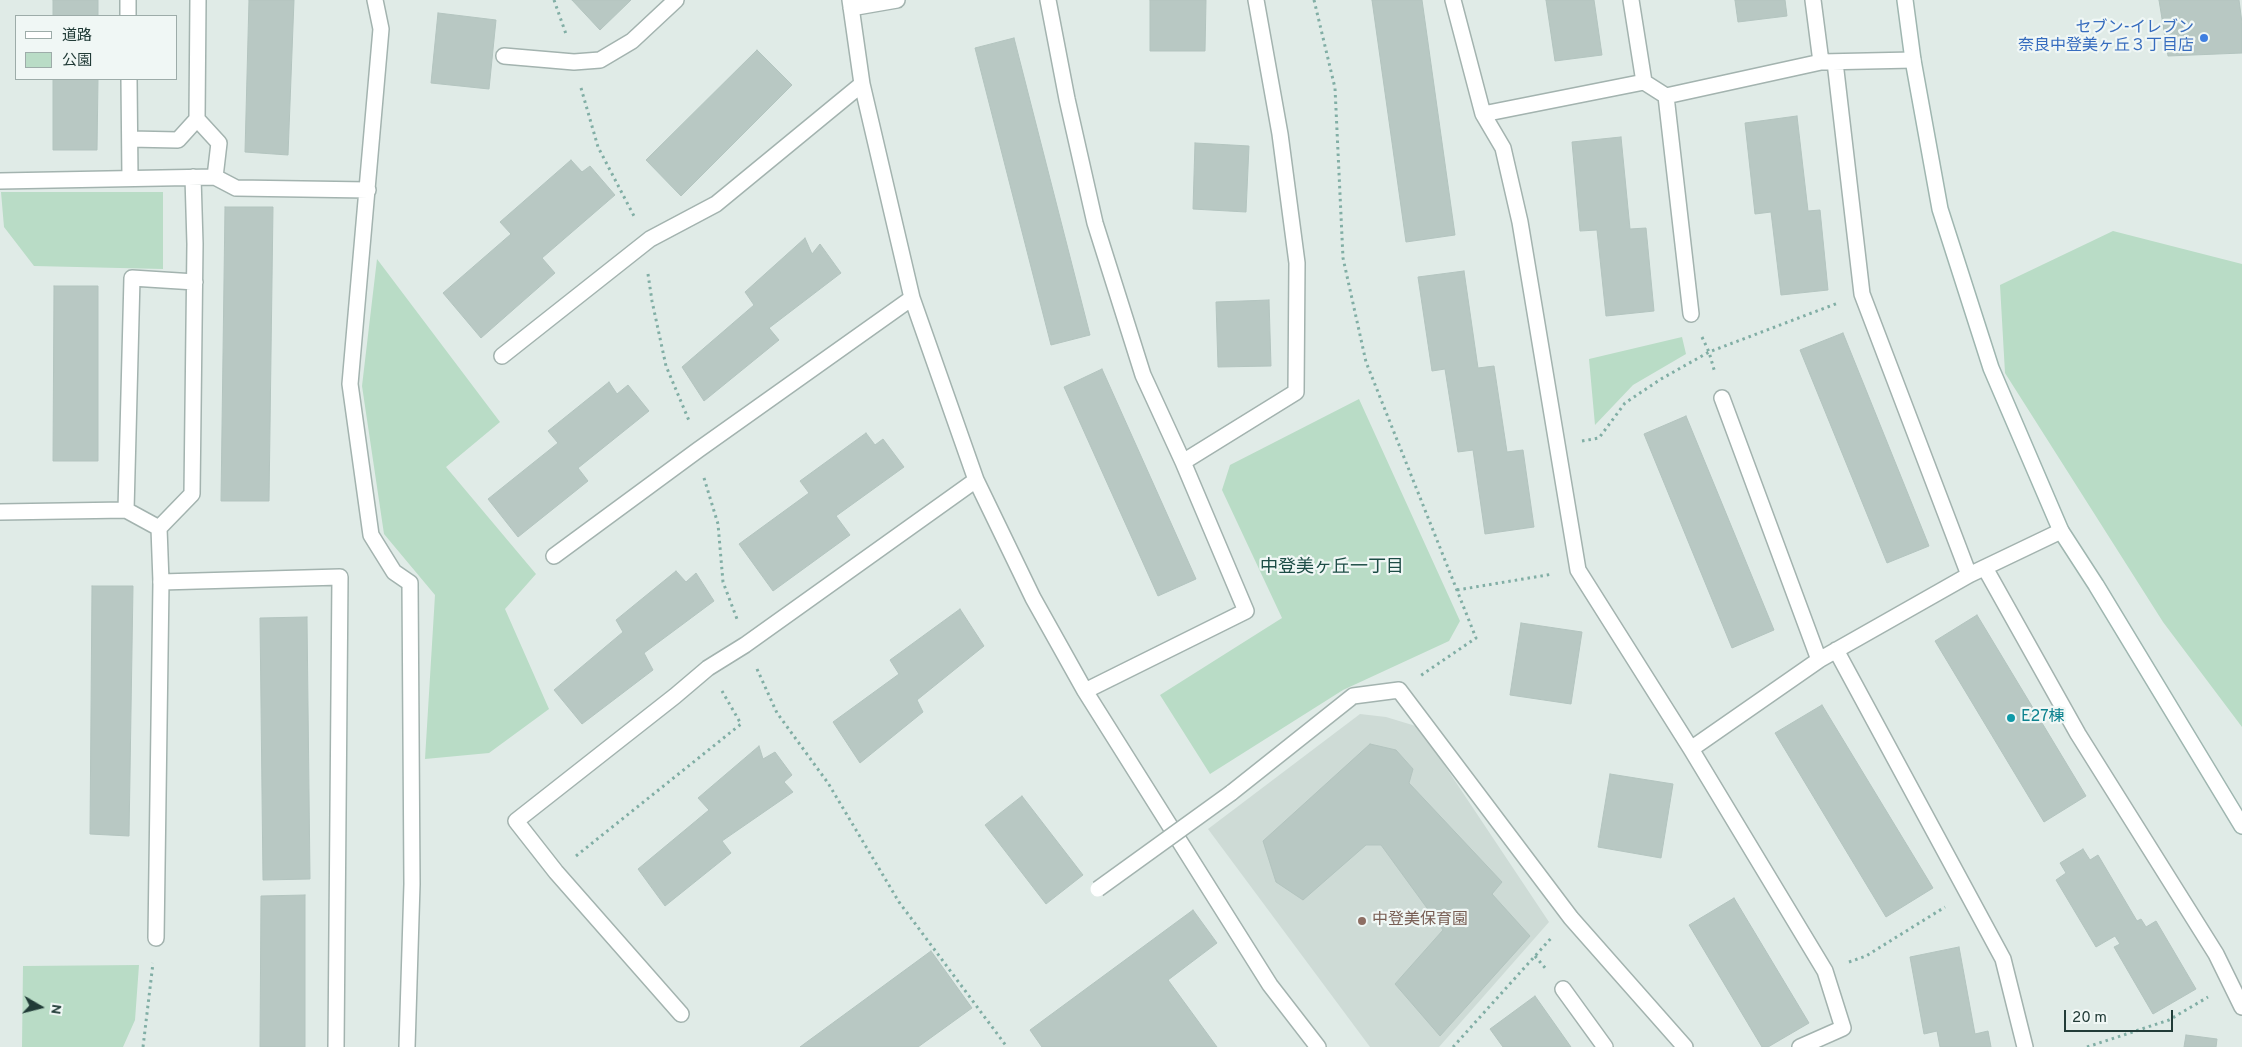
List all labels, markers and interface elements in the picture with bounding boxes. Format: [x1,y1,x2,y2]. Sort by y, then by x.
legend [15,15,178,80]
place label: セブン-イレブン 奈良中登美ヶ丘３丁目店 [2018,19,2194,57]
text: 道路 [62,27,92,46]
marker: セブン-イレブン 奈良中登美ヶ丘３丁目店 [2198,32,2210,44]
text: 公園 [62,52,92,71]
district label: 中登美ヶ丘一丁目 [1260,557,1404,579]
place label: E27棟 [2021,708,2065,728]
marker: E27棟 [2005,712,2017,724]
place label: 中登美保育園 [1372,911,1468,931]
marker: 中登美保育園 [1356,915,1368,927]
north arrow [15,982,65,1032]
scale bar [2067,1000,2176,1032]
text: N [46,1003,64,1015]
text: 20 m [2072,1009,2107,1028]

